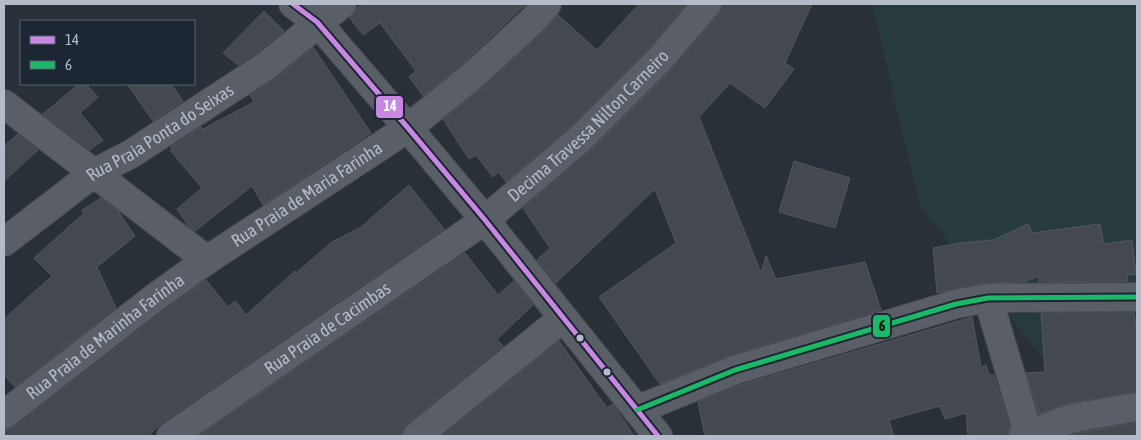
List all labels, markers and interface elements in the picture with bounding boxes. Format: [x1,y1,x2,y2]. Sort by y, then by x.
legend [20,20,195,85]
text: 14 [65,31,79,48]
street label: Decima Travessa Nilton Carneiro [503,46,673,206]
text: 6 [65,56,72,73]
street label: Rua Praia Ponta do Seixas [82,79,237,185]
line badge: 14 [375,95,404,119]
text: 14 [383,98,397,114]
street label: Rua Praia de Maria Farinha [227,137,386,251]
street label: Rua Praia de Marinha Farinha [22,269,188,404]
street label: Rua Praia de Cacimbas [260,277,394,379]
line badge: 6 [872,314,891,338]
text: 6 [879,318,886,334]
unlabelled marker [575,333,585,343]
unlabelled marker [602,367,612,377]

